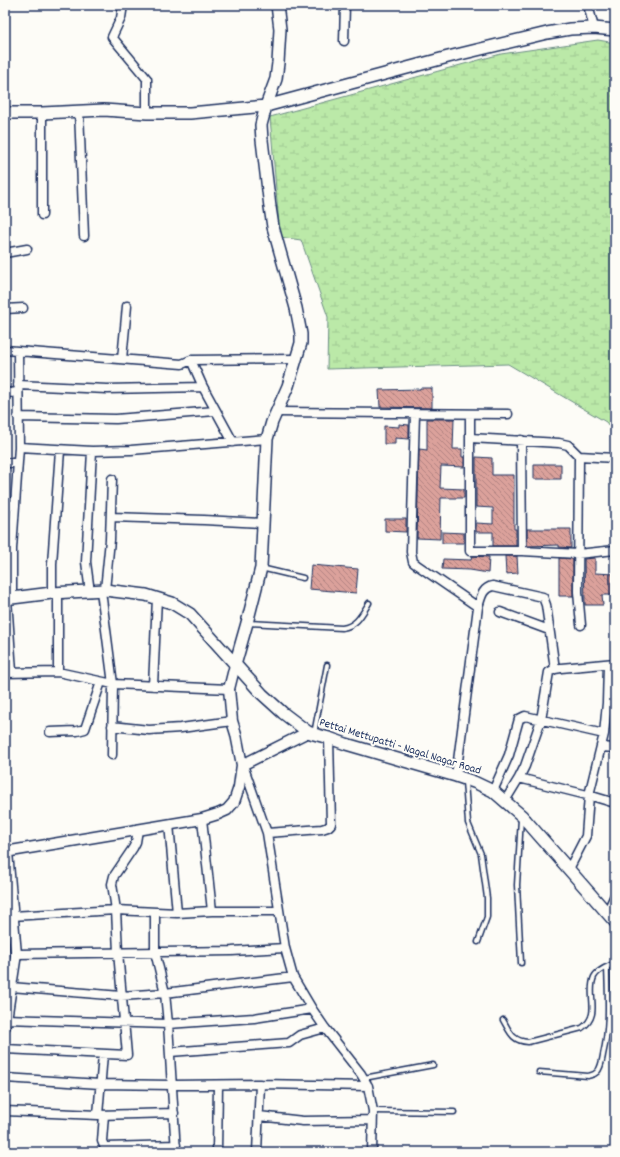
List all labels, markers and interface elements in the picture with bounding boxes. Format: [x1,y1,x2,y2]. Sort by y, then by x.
street label: Pettai Mettupatti - Nagal Nagar Road [317,714,483,780]

